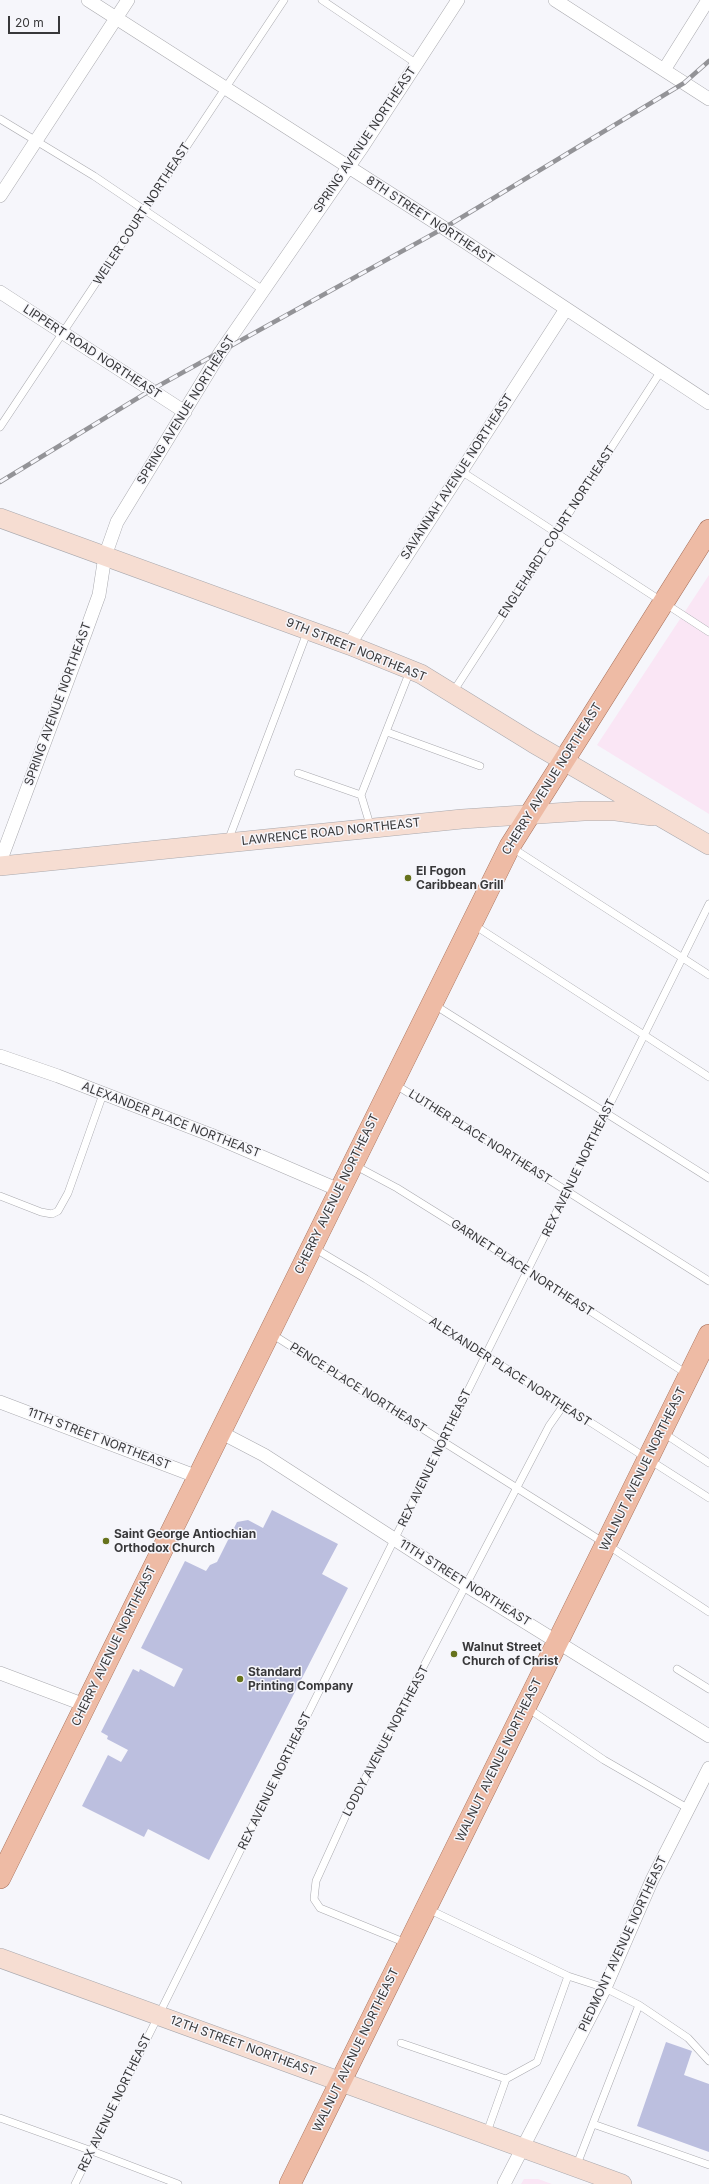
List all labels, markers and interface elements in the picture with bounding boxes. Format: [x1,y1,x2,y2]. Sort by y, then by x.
scale bar [10,8,62,34]
text: 20 m [15,15,44,30]
street label: SPRING AVENUE NORTHEAST [311,64,419,216]
street label: WEILER COURT NORTHEAST [91,140,193,288]
street label: 8TH STREET NORTHEAST [363,173,497,267]
street label: LIPPERT ROAD NORTHEAST [20,302,164,402]
street label: SPRING AVENUE NORTHEAST [134,333,238,487]
street label: SAVANNAH AVENUE NORTHEAST [398,391,516,563]
street label: ENGLEHARDT COURT NORTHEAST [496,443,618,621]
street label: 9TH STREET NORTHEAST [284,615,428,685]
street label: SPRING AVENUE NORTHEAST [22,620,94,788]
street label: CHERRY AVENUE NORTHEAST [499,700,605,858]
street label: LAWRENCE ROAD NORTHEAST [241,815,421,849]
place label: El Fogon Caribbean Grill [416,864,503,892]
marker: El Fogon Caribbean Grill [403,873,413,883]
street label: ALEXANDER PLACE NORTHEAST [80,1079,262,1161]
street label: LUTHER PLACE NORTHEAST [406,1087,554,1187]
street label: REX AVENUE NORTHEAST [539,1097,619,1239]
street label: CHERRY AVENUE NORTHEAST [292,1111,382,1277]
street label: GARNET PLACE NORTHEAST [448,1216,596,1320]
street label: ALEXANDER PLACE NORTHEAST [426,1314,594,1430]
street label: PENCE PLACE NORTHEAST [287,1340,429,1436]
street label: WALNUT AVENUE NORTHEAST [597,1385,689,1553]
street label: REX AVENUE NORTHEAST [395,1387,475,1529]
street label: 11TH STREET NORTHEAST [25,1405,173,1473]
place label: Saint George Antiochian Orthodox Church [114,1527,256,1555]
marker: Saint George Antiochian Orthodox Church [101,1536,111,1546]
street label: 11TH STREET NORTHEAST [397,1537,533,1629]
street label: CHERRY AVENUE NORTHEAST [69,1563,159,1729]
place label: Walnut Street Church of Christ [462,1640,558,1668]
marker: Walnut Street Church of Christ [449,1649,459,1659]
street label: LODDY AVENUE NORTHEAST [340,1663,432,1819]
place label: Standard Printing Company [248,1665,353,1693]
marker: Standard Printing Company [235,1674,245,1684]
street label: WALNUT AVENUE NORTHEAST [453,1676,545,1844]
street label: REX AVENUE NORTHEAST [235,1710,315,1852]
street label: PIEDMONT AVENUE NORTHEAST [576,1854,670,2034]
street label: WALNUT AVENUE NORTHEAST [310,1966,402,2134]
street label: 12TH STREET NORTHEAST [168,2013,318,2079]
street label: REX AVENUE NORTHEAST [75,2032,155,2174]

